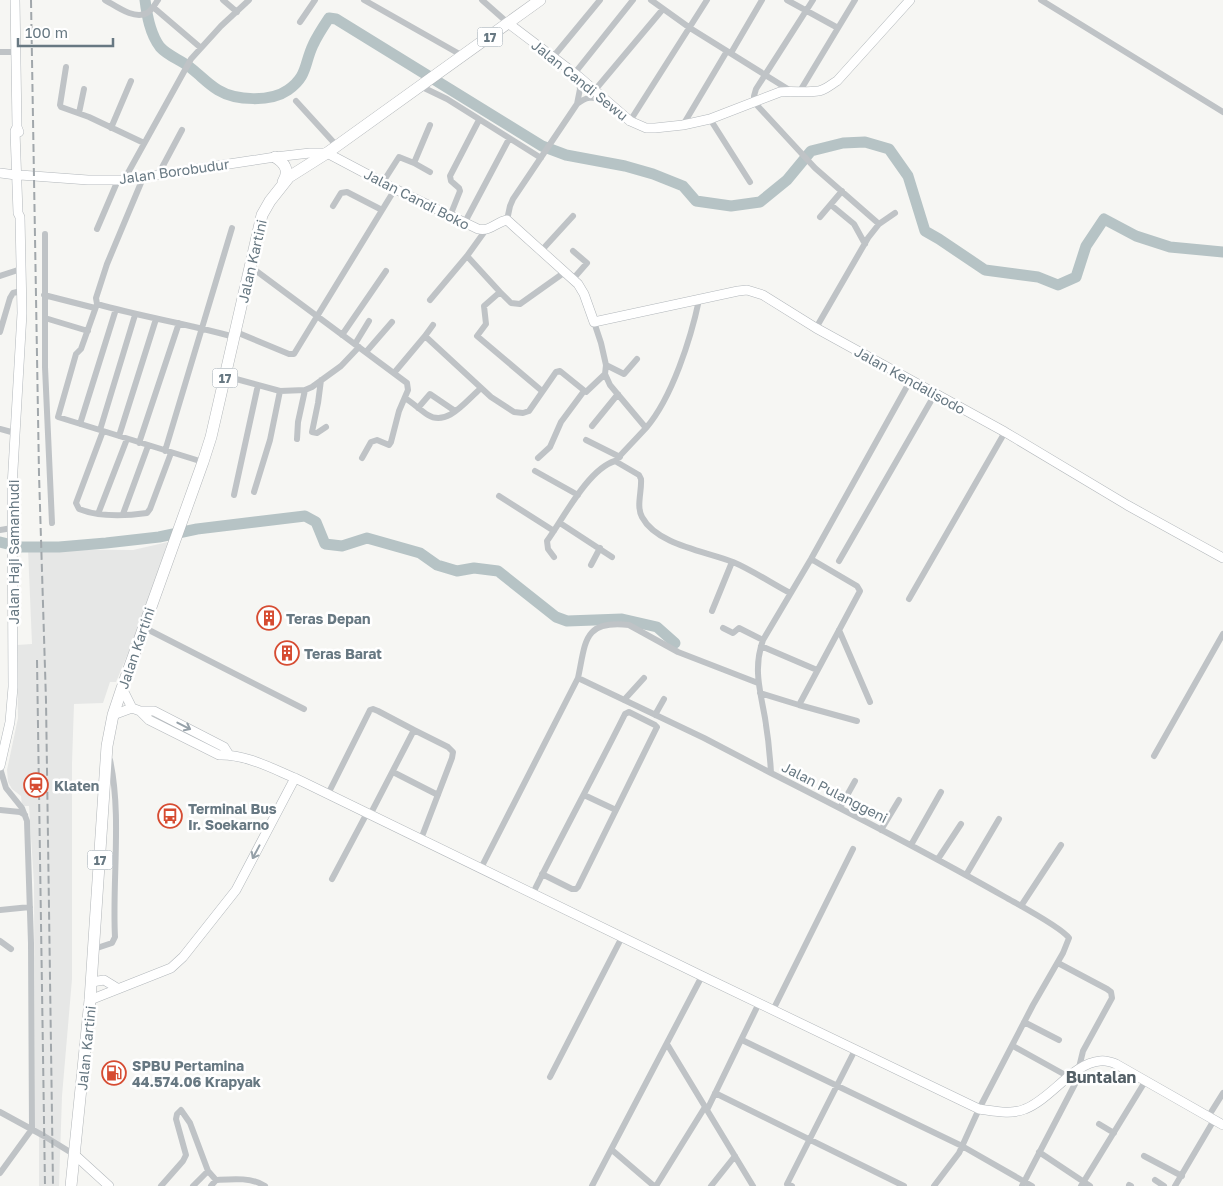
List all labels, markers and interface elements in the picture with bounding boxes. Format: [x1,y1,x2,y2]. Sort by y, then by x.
scale bar [18,15,112,47]
text: 100 m [25,23,68,41]
road number: 17 [478,28,502,46]
street label: Jalan Candi Sewu [528,36,632,124]
street label: Jalan Borobudur [118,155,231,187]
street label: Jalan Candi Boko [362,165,472,233]
street label: Jalan Kartini [234,218,270,304]
street label: Jalan Kendalisodo [852,343,968,417]
road number: 17 [212,368,238,388]
street label: Jalan Haji Samanhudi [5,480,22,624]
street label: Jalan Kartini [114,605,158,691]
building icon: Teras Depan [256,605,282,631]
place label: Teras Depan [286,610,370,627]
building icon: Teras Barat [274,640,300,666]
place label: Teras Barat [304,645,382,662]
one-way arrow [177,721,192,731]
street label: Jalan Pulanggeni [779,758,891,826]
station icon: Klaten [23,772,49,798]
place label: Klaten [54,777,99,794]
place label: Terminal Bus Ir. Soekarno [188,800,277,833]
bus stop icon: Terminal Bus Ir. Soekarno [157,803,183,829]
one-way arrow [251,844,260,859]
road number: 17 [88,850,112,870]
street label: Jalan Kartini [73,1005,99,1091]
place label: SPBU Pertamina 44.574.06 Krapyak [132,1057,261,1090]
fuel station icon: SPBU Pertamina 44.574.06 Krapyak [101,1060,127,1086]
district label: Buntalan [1066,1067,1136,1087]

